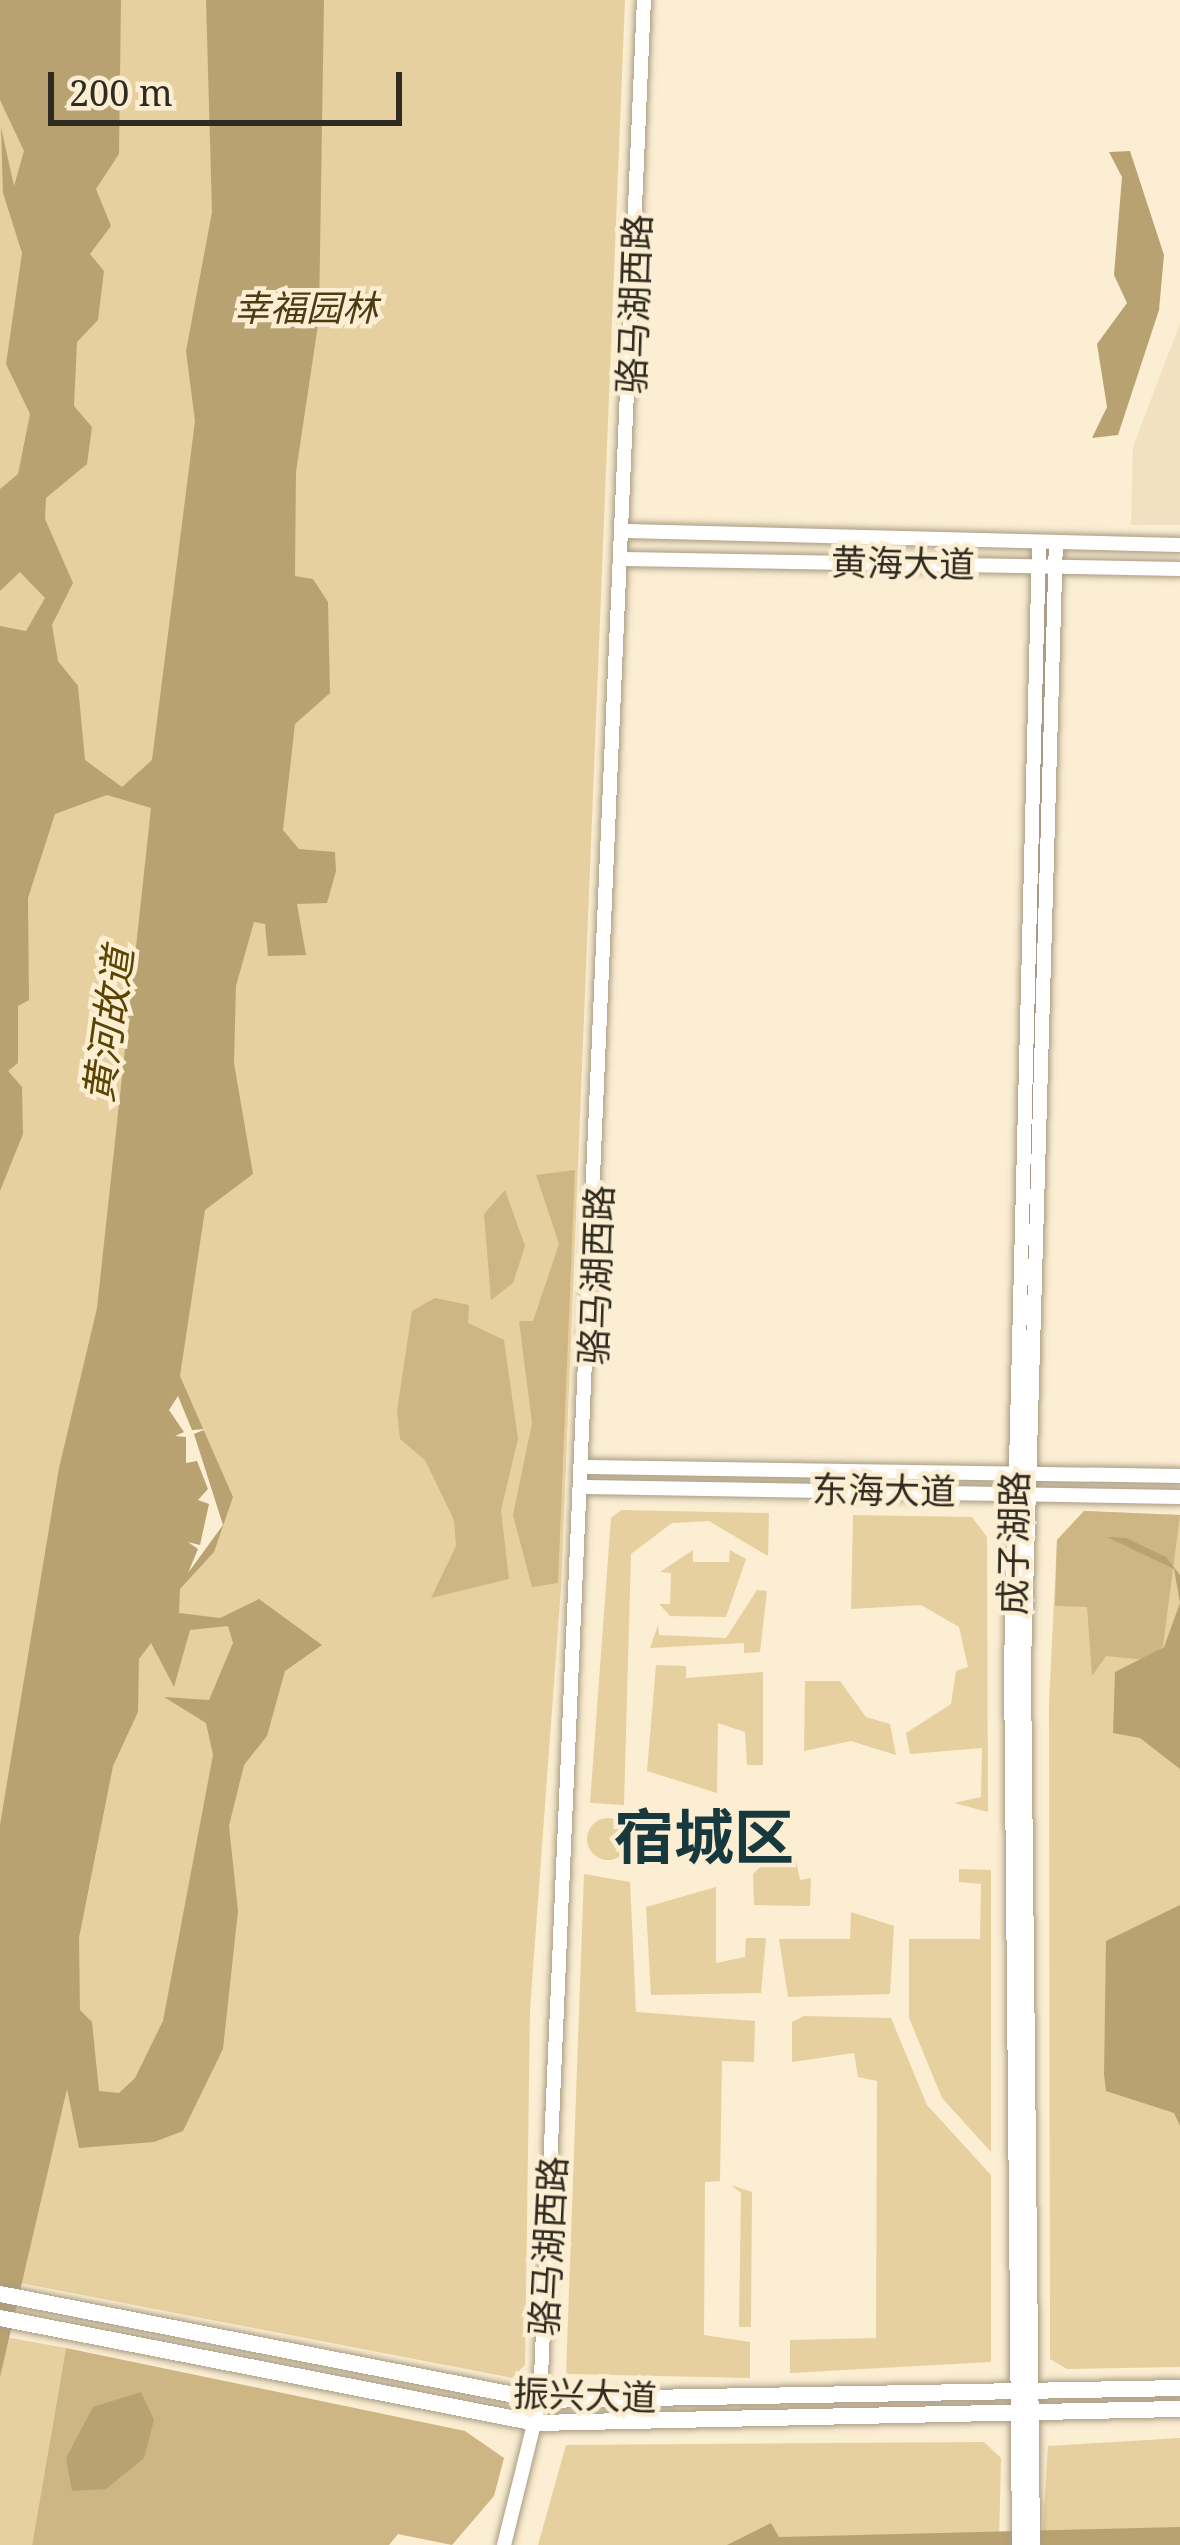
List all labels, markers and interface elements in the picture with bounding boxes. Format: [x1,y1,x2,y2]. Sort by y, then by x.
scale bar [54,48,408,122]
text: 200 m [69,68,173,117]
street label: 骆马湖西路 [609,213,659,395]
park label: 幸福园林 [234,286,378,330]
street label: 黄海大道 [831,540,975,586]
water label: 黄河故道 [74,945,142,1105]
street label: 骆马湖西路 [571,1184,621,1366]
street label: 东海大道 [812,1467,956,1513]
street label: 成子湖路 [990,1471,1036,1615]
district label: 宿城区 [614,1800,794,1872]
street label: 骆马湖西路 [522,2155,574,2337]
street label: 振兴大道 [512,2371,658,2419]

